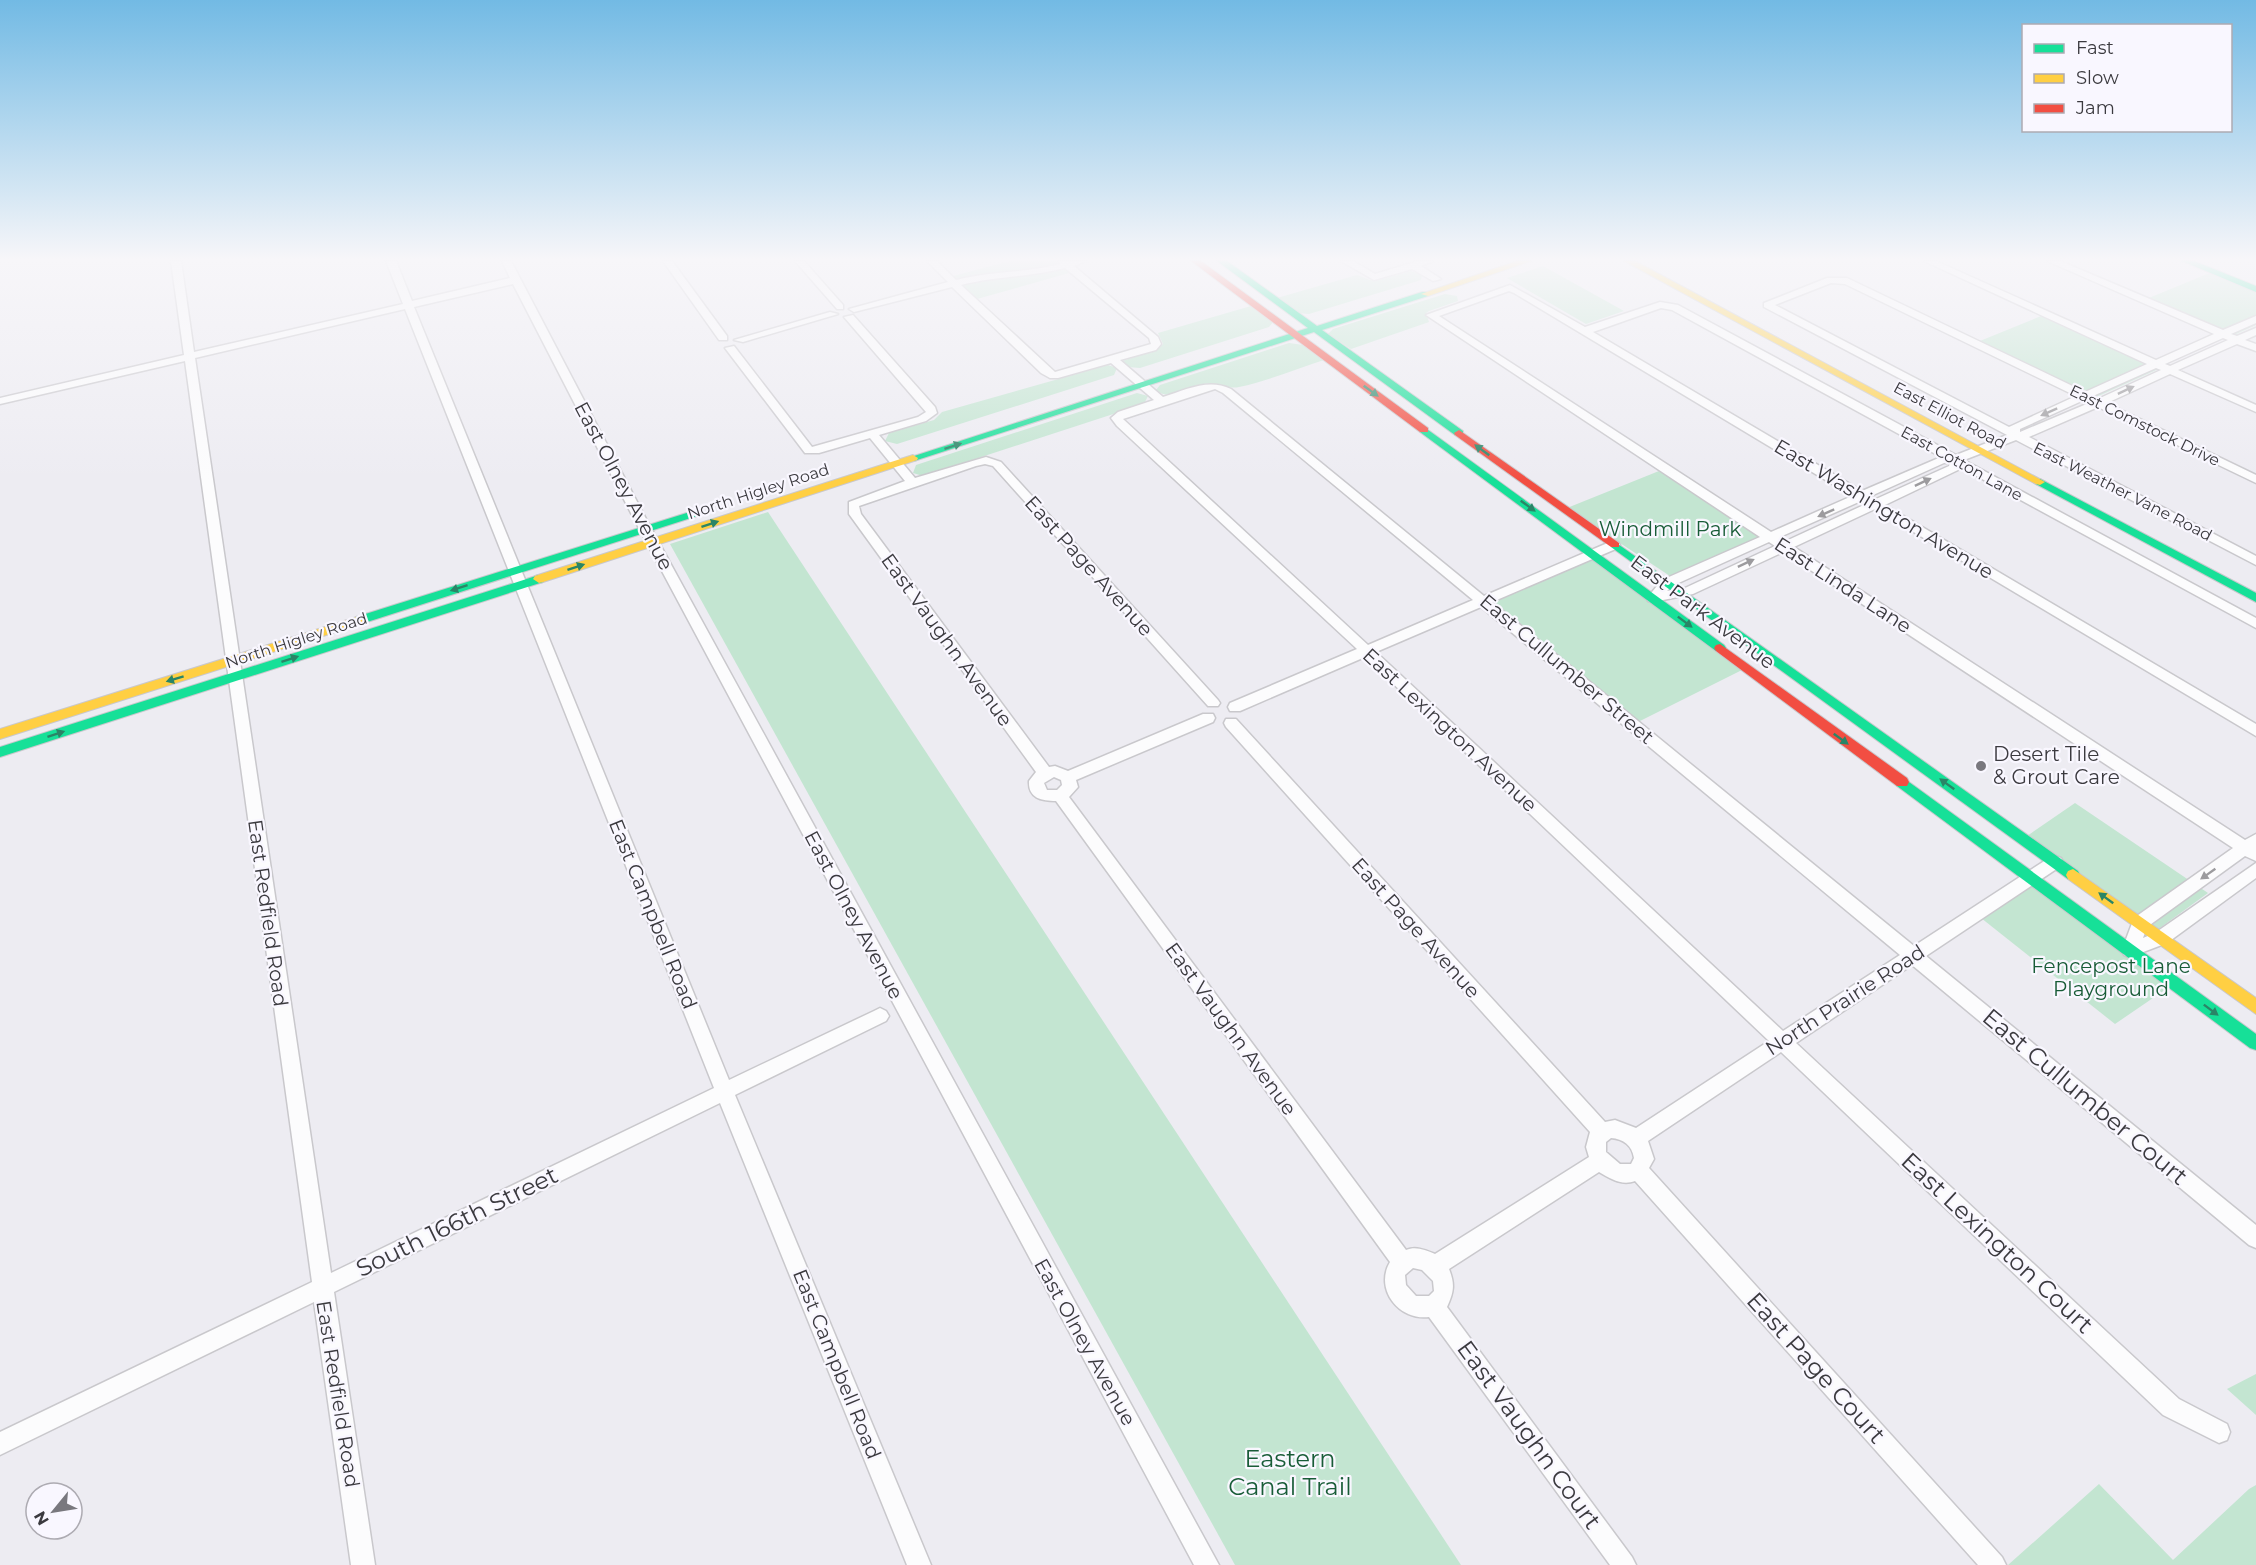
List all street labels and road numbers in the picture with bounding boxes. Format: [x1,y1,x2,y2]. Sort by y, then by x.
street label: East Elliot Road [1890,378,2009,453]
street label: East Comstock Drive [2066,381,2223,470]
street label: East Olney Avenue [569,398,679,574]
street label: East Cotton Lane [1898,422,2026,505]
street label: East Washington Avenue [1770,434,1998,584]
street label: East Weather Vane Road [2030,438,2215,545]
street label: North Higley Road [685,460,831,523]
street label: East Page Avenue [1020,491,1158,641]
street label: East Linda Lane [1770,532,1916,638]
street label: East Vaughn Avenue [876,549,1018,731]
street label: East Park Avenue [1626,550,1780,674]
street label: East Cullumber Street [1475,589,1659,749]
street label: North Higley Road [223,609,369,672]
street label: East Lexington Avenue [1358,643,1542,817]
street label: East Campbell Road [604,816,702,1012]
street label: East Redfield Road [243,818,293,1008]
street label: East Olney Avenue [799,827,909,1003]
street label: East Page Avenue [1347,853,1485,1003]
street label: East Vaughn Avenue [1160,938,1302,1120]
street label: North Prairie Road [1761,940,1929,1060]
street label: East Cullumber Court [1977,1002,2194,1191]
street label: East Lexington Court [1895,1146,2100,1339]
street label: South 166th Street [351,1160,563,1283]
street label: East Olney Avenue [1029,1254,1141,1430]
street label: East Campbell Road [788,1266,886,1462]
street label: East Page Court [1741,1286,1892,1449]
street label: East Redfield Road [311,1299,365,1489]
street label: East Vaughn Court [1451,1335,1608,1535]

